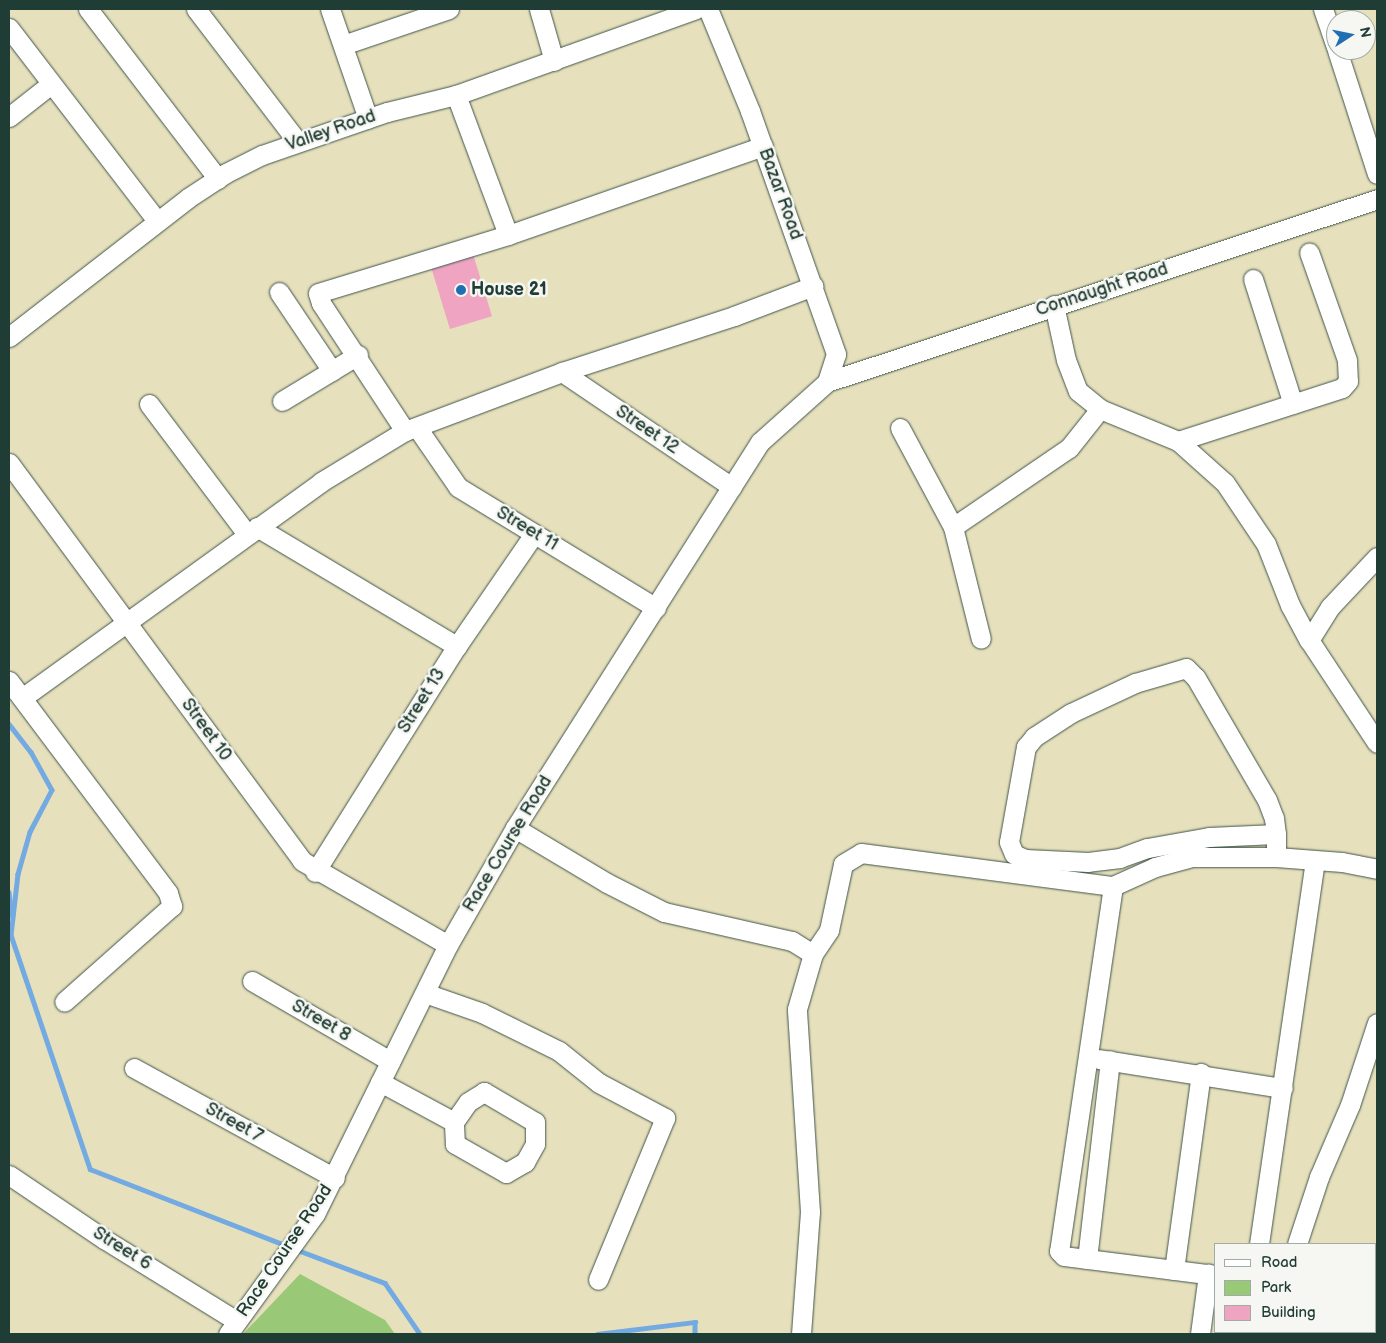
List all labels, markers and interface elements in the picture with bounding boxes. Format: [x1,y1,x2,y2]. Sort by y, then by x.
north arrow [1326,10,1376,60]
text: N [1356,25,1375,39]
street label: Valley Road [283,105,379,157]
street label: Bazar Road [753,145,807,243]
street label: Connaught Road [1033,258,1171,322]
place label: House 21 [471,279,547,301]
marker: House 21 [455,284,467,296]
street label: Street 12 [611,401,683,459]
street label: Street 11 [492,502,562,556]
street label: Street 13 [394,665,450,737]
street label: Street 10 [176,695,236,765]
street label: Race Course Road [459,772,557,916]
street label: Street 8 [288,995,354,1047]
street label: Street 7 [201,1098,267,1148]
street label: Race Course Road [233,1181,337,1321]
street label: Street 6 [89,1223,155,1275]
legend [1214,1243,1376,1333]
text: Road [1261,1253,1297,1272]
text: Park [1261,1278,1291,1297]
text: Building [1261,1303,1316,1322]

